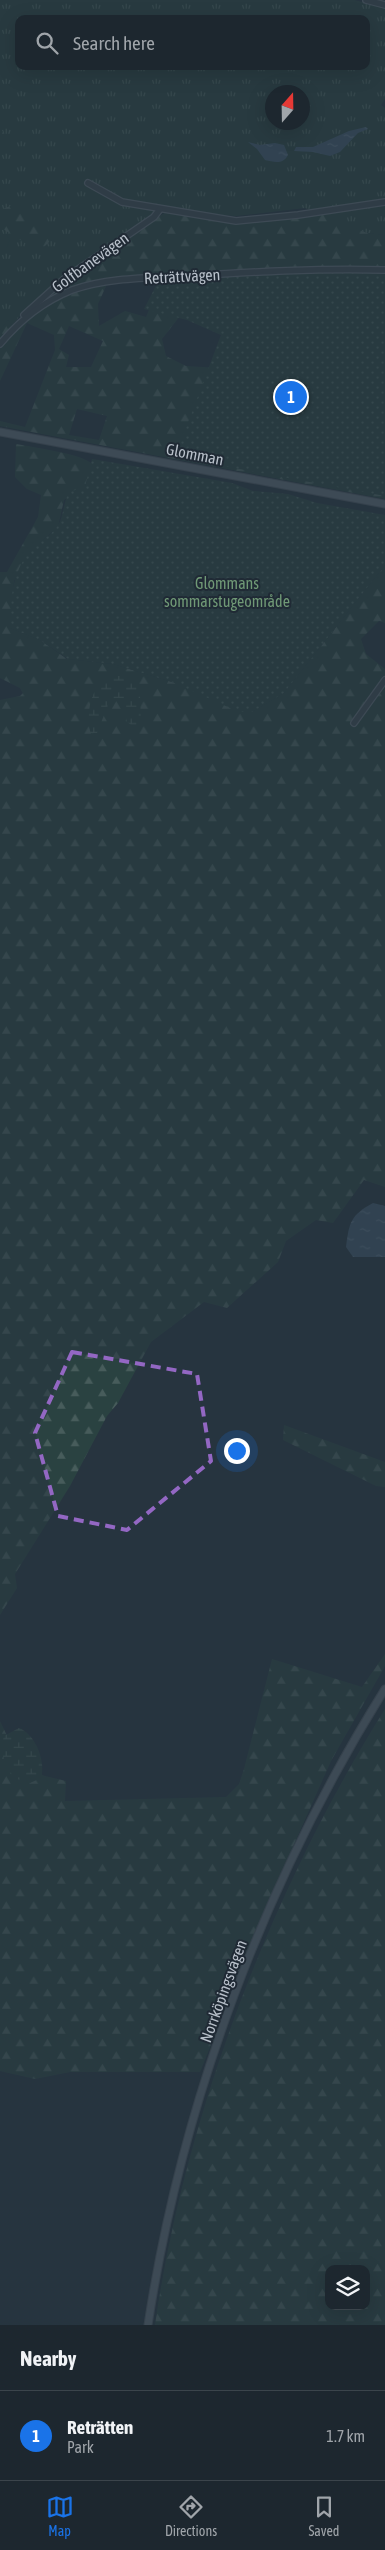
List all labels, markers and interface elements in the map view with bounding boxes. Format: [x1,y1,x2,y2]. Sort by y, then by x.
search box [15,15,370,70]
icon: search [33,29,61,57]
text: Search here [73,32,155,54]
north arrow [265,85,310,130]
street label: Golfbanevägen [48,228,132,297]
street label: Reträttvägen [143,265,221,288]
pin: 1 [275,378,307,416]
street label: Glomman [165,440,225,468]
park label: Glommans sommarstugeområde [164,574,290,611]
your location [224,1438,250,1464]
street label: Norrköpingsvägen [196,1937,251,2045]
map controls [325,2265,370,2310]
button: layers [325,2265,370,2310]
text: Nearby [20,2346,76,2370]
text: Reträtten [67,2416,133,2438]
text: 1 [32,2427,40,2445]
text: 1.7 km [326,2427,365,2445]
text: Park [67,2438,94,2456]
tab: Map [46,2493,74,2539]
tab: Directions [165,2493,217,2539]
tab: Saved [308,2493,339,2539]

